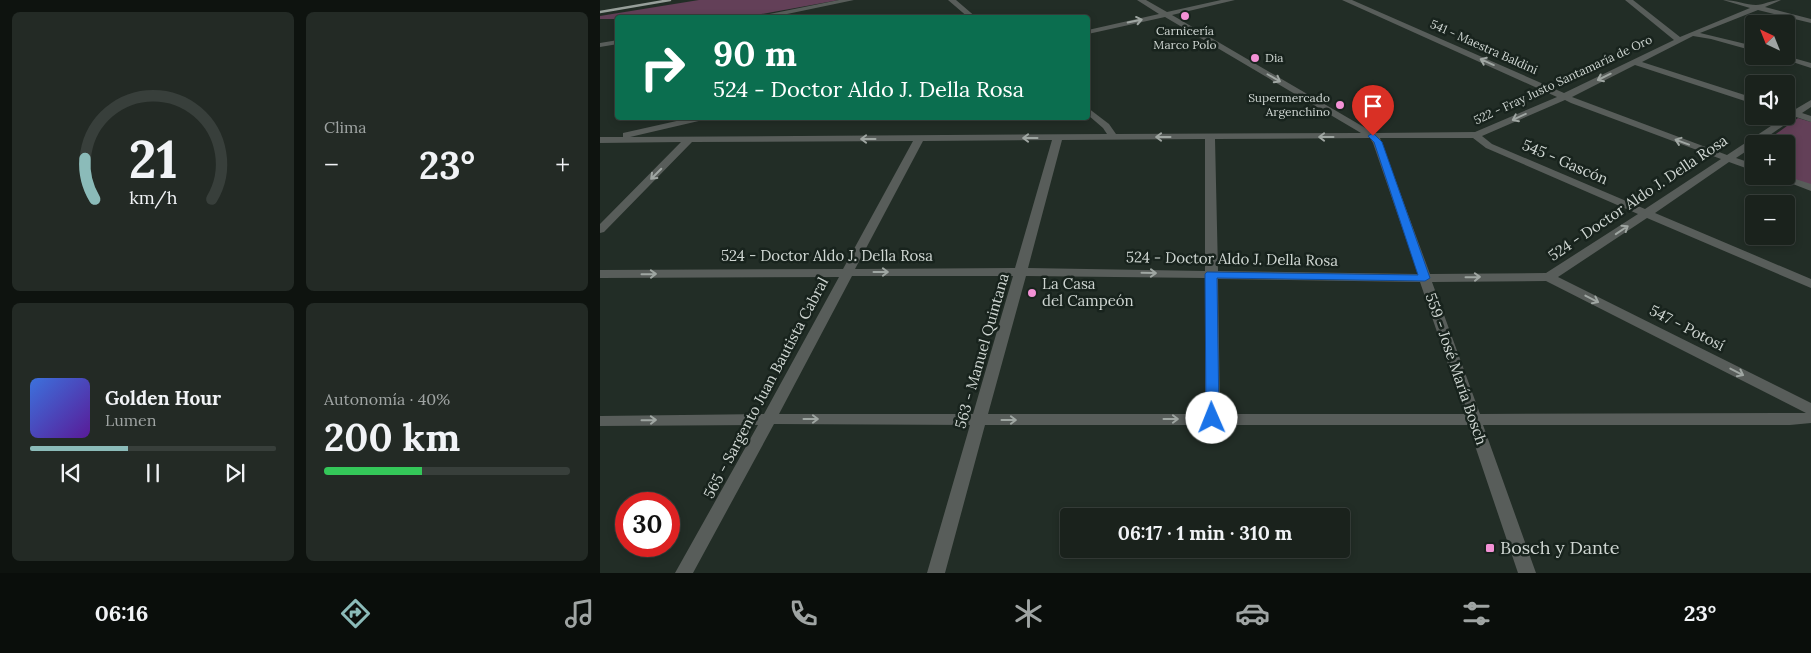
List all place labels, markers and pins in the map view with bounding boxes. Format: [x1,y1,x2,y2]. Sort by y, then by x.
marker: Carnicería Marco Polo [1179,10,1191,22]
place label: Carnicería Marco Polo [1153,23,1217,52]
place label: Dia [1265,50,1284,65]
marker: Dia [1249,52,1261,64]
pin [1352,85,1394,136]
place label: Supermercado Argenchino [1248,90,1330,119]
marker: Supermercado Argenchino [1334,99,1346,111]
place label: La Casa del Campeón [1042,274,1134,310]
marker: La Casa del Campeón [1026,287,1038,299]
place label: Bosch y Dante [1500,536,1620,559]
marker: Bosch y Dante [1484,542,1496,554]

